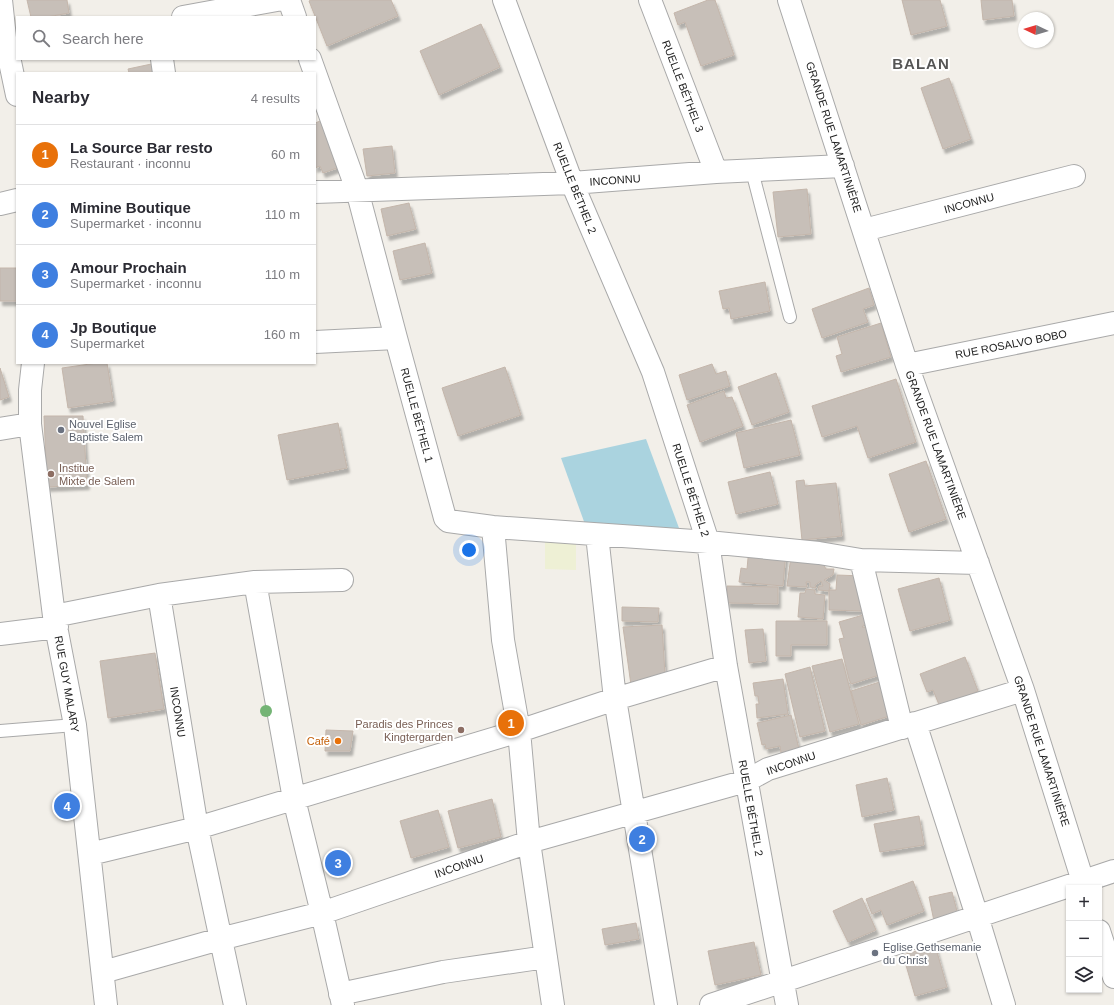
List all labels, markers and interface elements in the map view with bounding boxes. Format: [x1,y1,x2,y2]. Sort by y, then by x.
north arrow [1018,12,1054,48]
search box [16,16,316,60]
icon: search [30,27,52,49]
text: Search here [62,30,144,47]
street label: RUELLE BÉTHEL 3 [660,38,706,134]
district label: BALAN [892,55,950,72]
street label: GRANDE RUE LAMARTINIÈRE [804,60,864,214]
text: Nearby [32,88,90,107]
text: 4 results [251,91,300,106]
text: La Source Bar resto [70,139,213,156]
street label: RUELLE BÉTHEL 2 [551,141,599,235]
text: 1 [41,147,49,162]
text: 60 m [271,147,300,162]
text: Restaurant · inconnu [70,156,191,171]
street label: INCONNU [589,172,641,188]
street label: INCONNU [943,191,995,215]
text: Mimine Boutique [70,199,191,216]
text: 2 [41,207,49,222]
text: 110 m [265,207,300,222]
text: Supermarket · inconnu [70,216,202,231]
text: Amour Prochain [70,259,187,276]
text: 3 [41,267,49,282]
text: 110 m [265,267,300,282]
text: Supermarket · inconnu [70,276,202,291]
text: Jp Boutique [70,319,157,336]
text: 4 [41,327,49,342]
text: 160 m [264,327,300,342]
street label: RUE ROSALVO BOBO [954,327,1068,361]
text: Supermarket [70,336,144,351]
street label: RUELLE BÉTHEL 1 [399,366,435,464]
street label: GRANDE RUE LAMARTINIÈRE [903,369,969,521]
place label: Nouvel Eglise Baptiste Salem [69,418,143,443]
marker: Nouvel Eglise Baptiste Salem [56,425,66,435]
street label: RUELLE BÉTHEL 2 [670,442,712,538]
place label: Institue Mixte de Salem [59,462,135,487]
marker: Institue Mixte de Salem [46,469,56,479]
your location [459,540,479,560]
street label: RUE GUY MALARY [53,635,82,734]
street label: GRANDE RUE LAMARTINIÈRE [1012,674,1072,828]
street label: INCONNU [168,686,188,738]
pin: 1 [498,708,524,738]
place label: Paradis des Princes Kingtergarden [355,718,453,743]
marker: Paradis des Princes Kingtergarden [456,725,466,735]
place label: Café [307,735,330,747]
marker: Café [333,736,343,746]
street label: INCONNU [765,749,817,777]
street label: RUELLE BÉTHEL 2 [737,759,765,857]
pin: 4 [54,791,80,821]
pin: 2 [629,824,655,854]
pin: 3 [325,848,351,878]
street label: INCONNU [433,852,485,880]
map controls [1066,885,1102,993]
button: + [1066,885,1102,921]
button: − [1066,921,1102,957]
place label: Eglise Gethsemanie du Christ [883,941,981,966]
marker: Eglise Gethsemanie du Christ [870,948,880,958]
button: layers [1066,957,1102,993]

